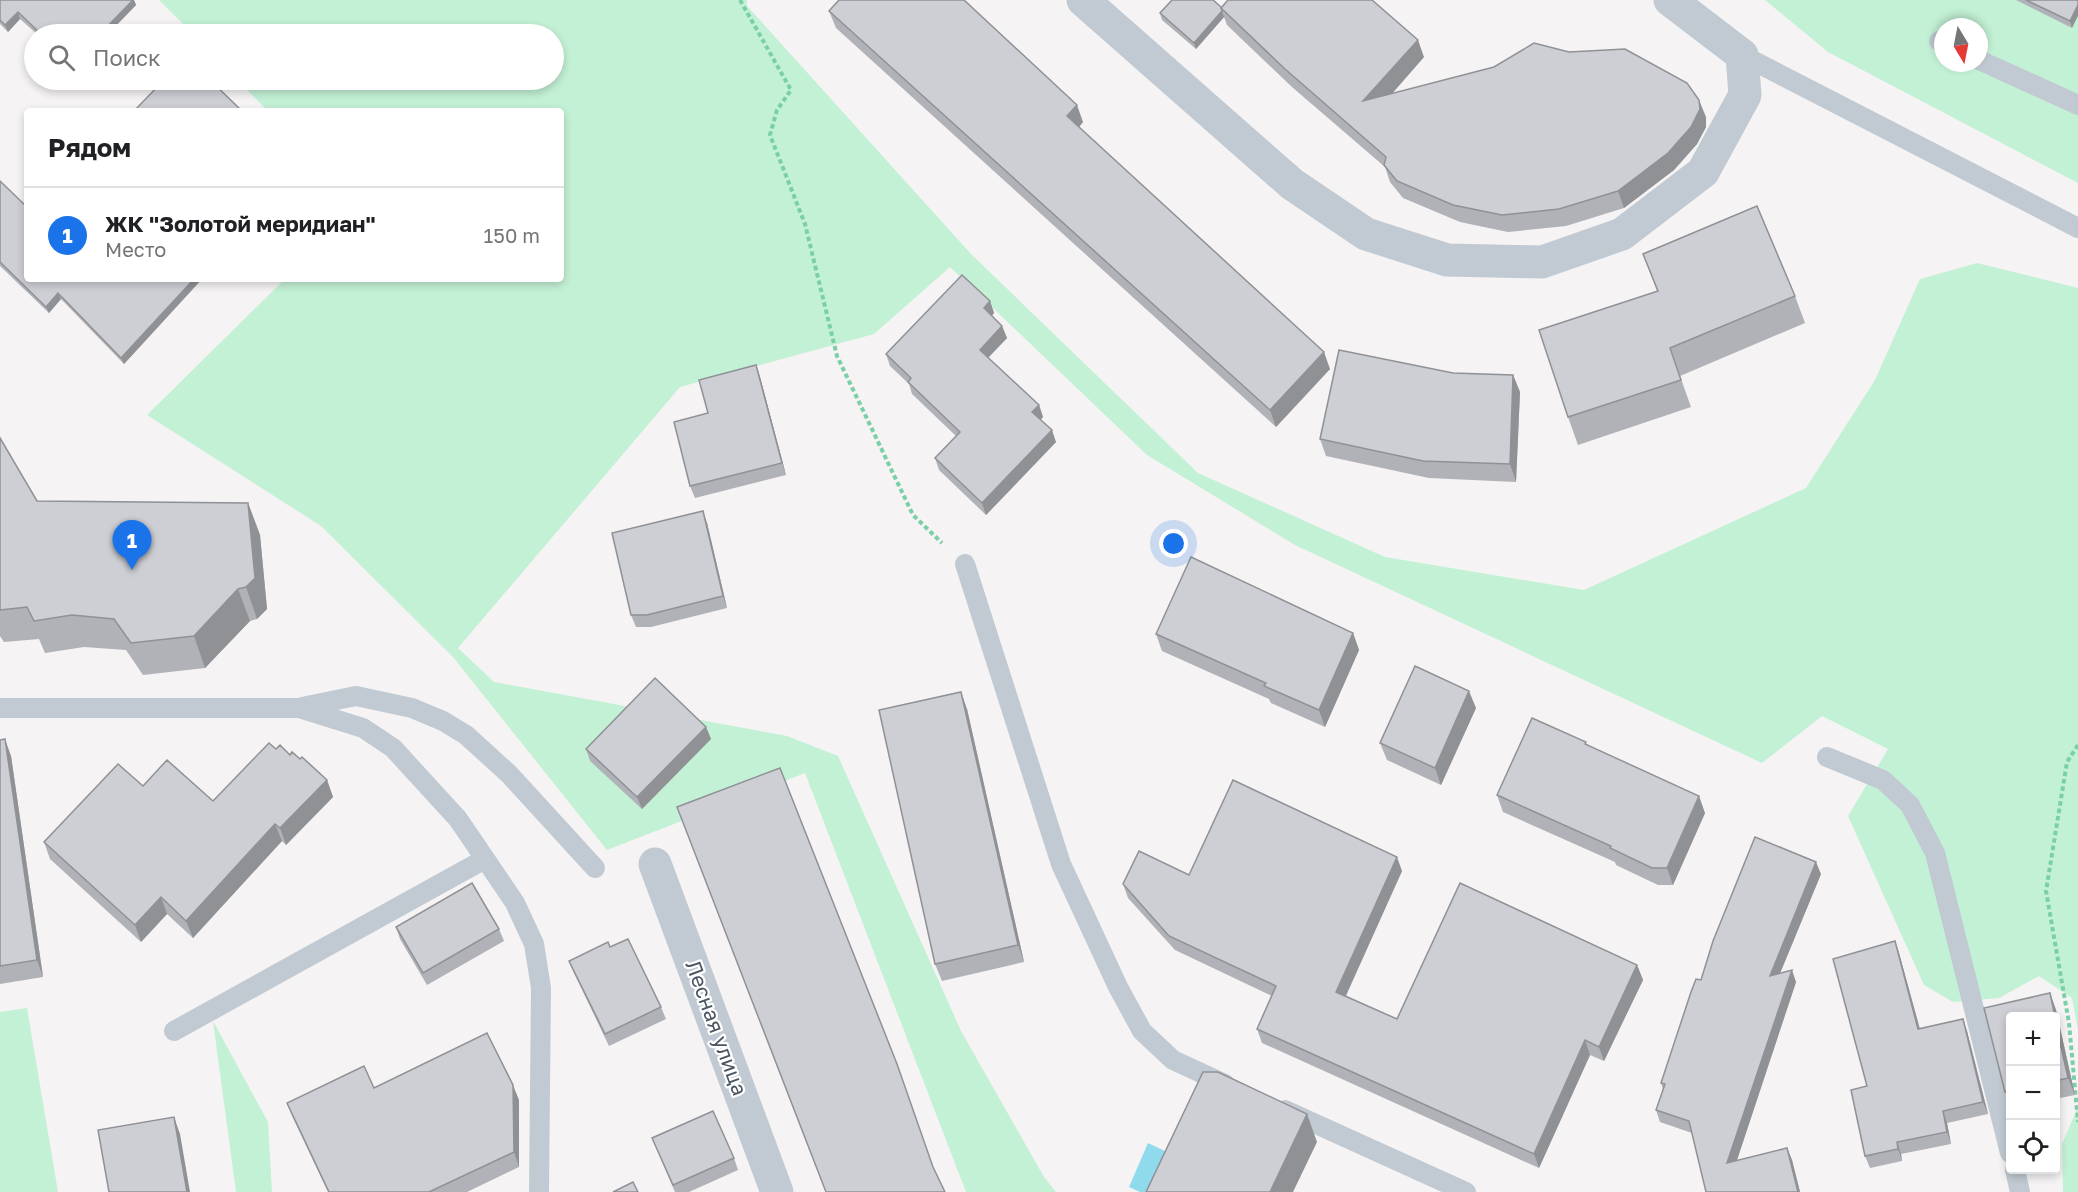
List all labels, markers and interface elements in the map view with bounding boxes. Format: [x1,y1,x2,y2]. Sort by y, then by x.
north arrow [1934,18,1988,72]
search box [24,24,564,90]
icon: search [45,41,78,74]
text: Поиск [93,44,161,71]
text: Рядом [48,132,131,163]
text: ЖК "Золотой меридиан" [105,210,376,237]
text: 1 [62,223,73,247]
text: 150 m [484,223,540,247]
text: Место [105,237,166,261]
pin: 1 [112,520,152,570]
your location [1159,529,1188,558]
street label: Лесная улица [680,956,753,1099]
map controls [2006,1012,2060,1174]
button: + [2006,1012,2060,1066]
button: − [2006,1066,2060,1120]
button: locate [2006,1120,2060,1174]

